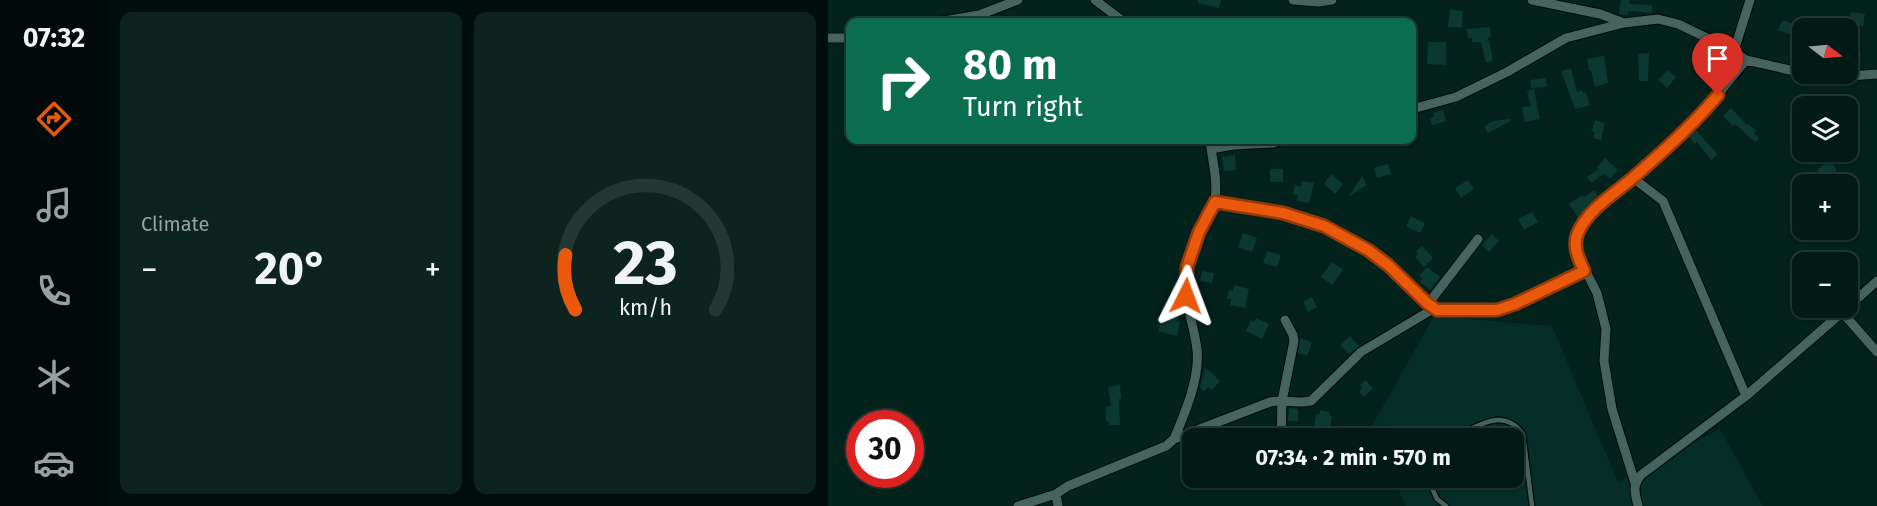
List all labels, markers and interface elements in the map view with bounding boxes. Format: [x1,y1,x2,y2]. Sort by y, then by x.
north arrow [1792,18,1858,84]
map controls [1792,18,1858,318]
text: 07:32 [23,22,85,54]
pin [1692,33,1743,95]
text: 80 m [963,40,1057,90]
icon: right [864,42,942,120]
icon: arrive [1701,42,1734,75]
text: Turn right [963,91,1083,123]
button: layers [1792,96,1858,162]
icon: directions [33,98,75,140]
button: + [1792,174,1858,240]
icon: music [33,184,75,226]
text: Climate [141,212,209,236]
text: 23 [613,226,677,301]
text: 20° [254,242,328,296]
text: − [141,250,158,290]
text: + [425,250,441,290]
button: − [1792,252,1858,318]
position arrow [1154,264,1218,328]
icon: phone [33,270,75,312]
text: km/h [618,295,672,321]
icon: climate [33,356,75,398]
speed limit sign: 30 [846,410,924,488]
icon: car [33,442,75,484]
text: 07:34 · 2 min · 570 m [1255,444,1451,471]

